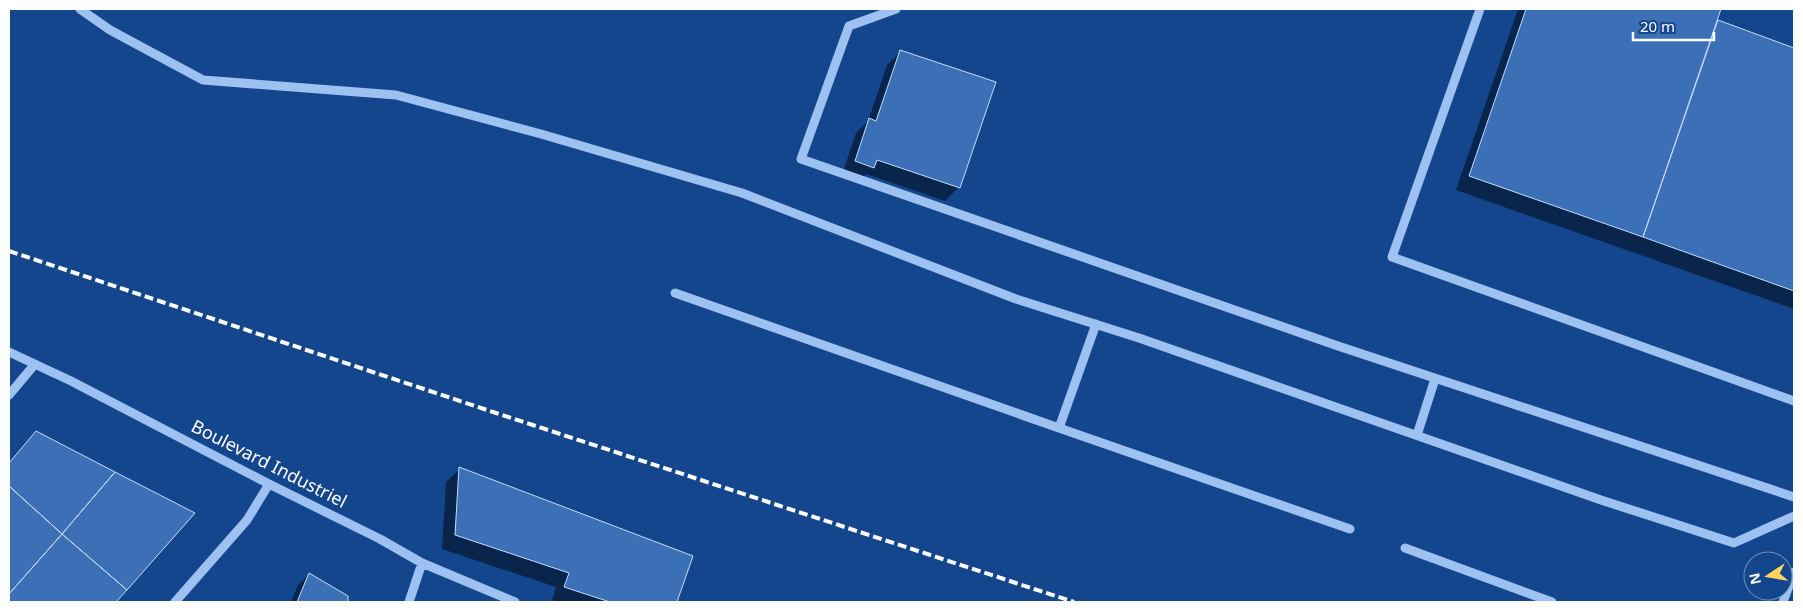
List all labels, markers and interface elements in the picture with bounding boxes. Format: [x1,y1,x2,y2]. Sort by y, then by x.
scale bar [1633,10,1714,42]
text: 20 m [1640,16,1675,36]
street label: Boulevard Industriel [188,413,351,513]
north arrow [1743,551,1793,601]
text: N [1744,571,1765,586]

